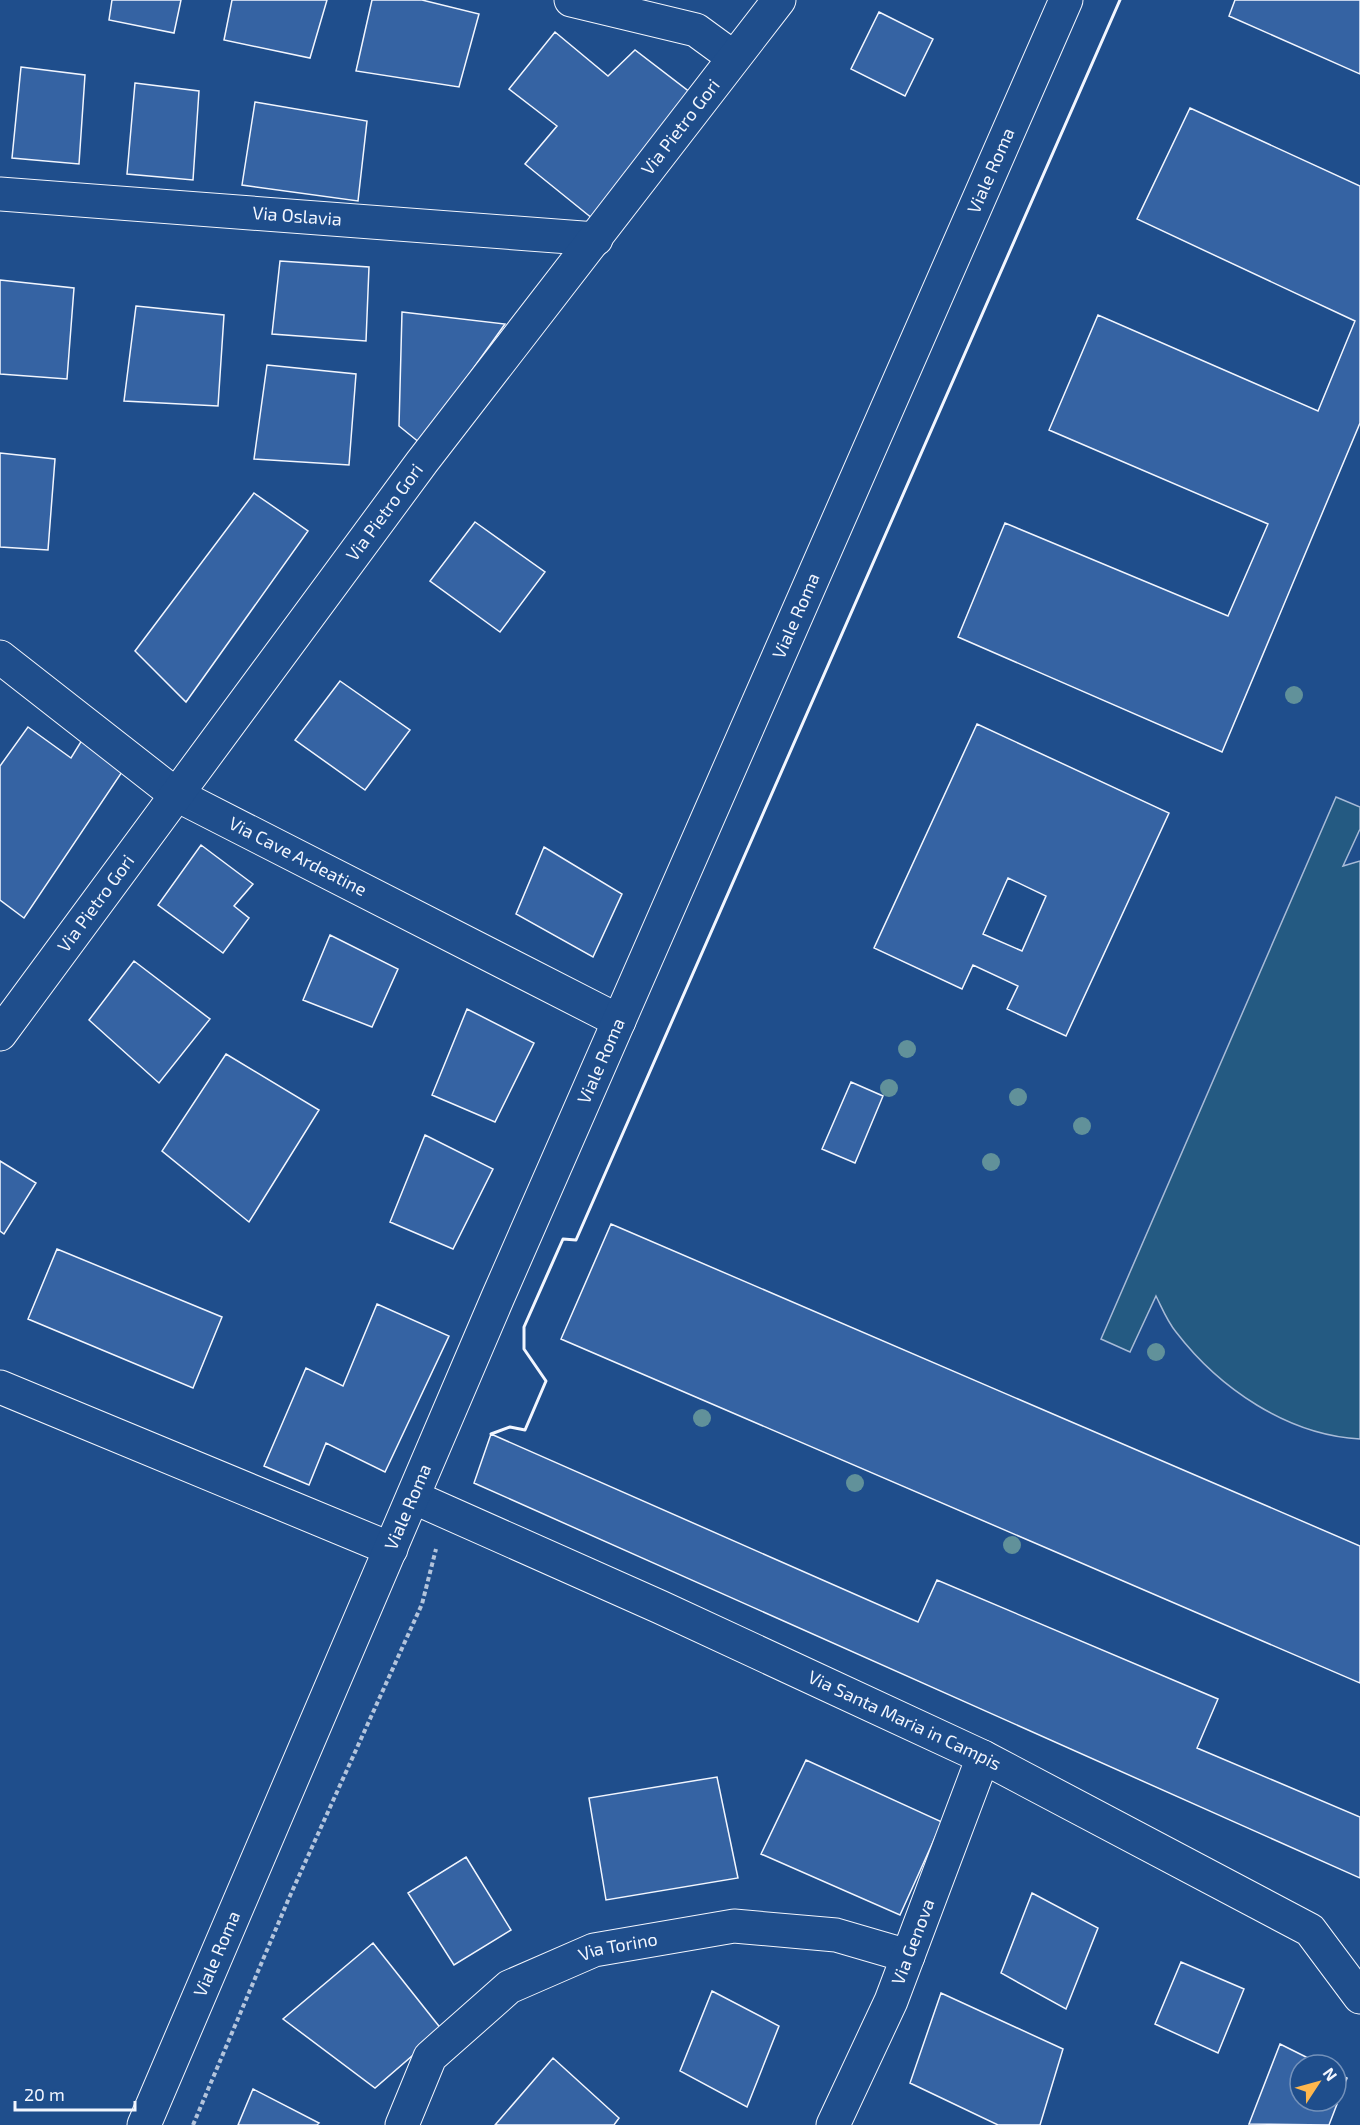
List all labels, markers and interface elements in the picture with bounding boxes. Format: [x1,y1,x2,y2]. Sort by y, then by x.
street label: Via Pietro Gori [636,74,724,179]
street label: Viale Roma [962,124,1019,217]
street label: Via Oslavia [252,201,343,230]
street label: Via Pietro Gori [341,459,427,565]
street label: Viale Roma [767,569,824,662]
street label: Via Cave Ardeatine [226,811,371,900]
street label: Via Pietro Gori [52,850,138,956]
street label: Viale Roma [572,1014,629,1107]
street label: Viale Roma [379,1460,435,1553]
street label: Via Santa Maria in Campis [805,1665,1005,1775]
street label: Via Genova [886,1895,939,1988]
street label: Viale Roma [188,1907,244,2000]
street label: Via Torino [575,1927,659,1965]
north arrow [1288,2053,1348,2113]
text: N [1319,2064,1342,2084]
scale bar [15,2074,135,2112]
text: 20 m [24,2083,65,2105]

